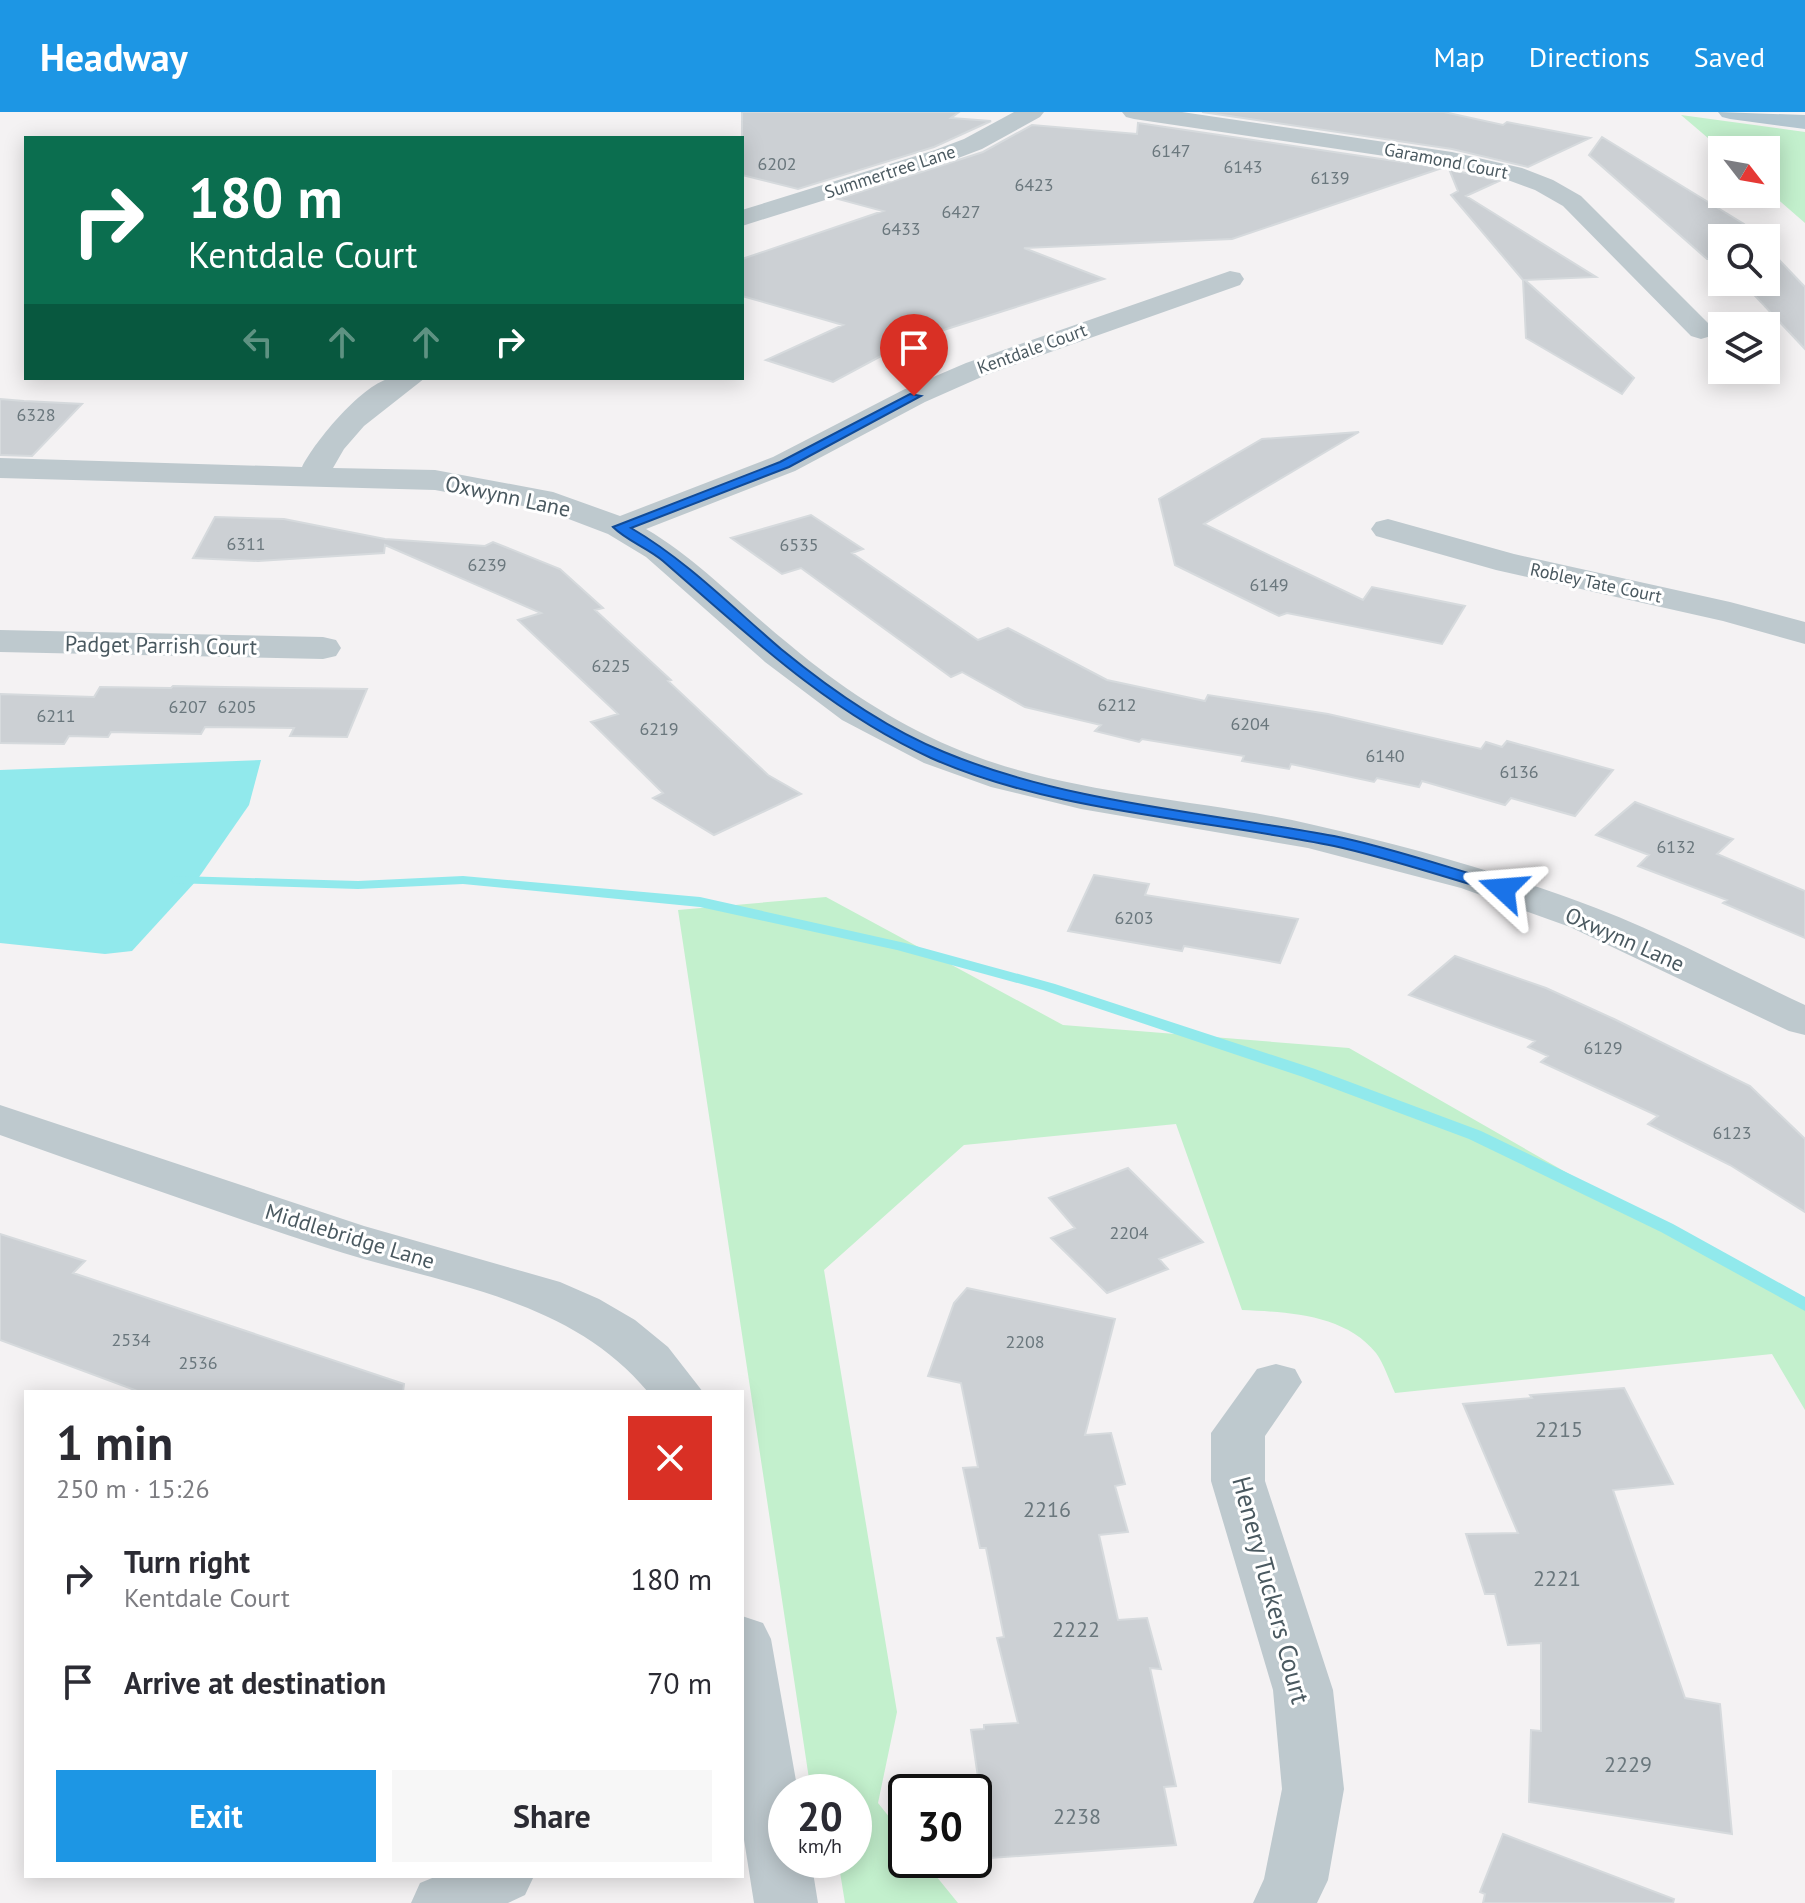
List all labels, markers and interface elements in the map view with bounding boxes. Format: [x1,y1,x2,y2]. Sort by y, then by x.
text: Headway [40,32,188,81]
text: Map [1434,38,1485,75]
text: Directions [1529,38,1650,75]
text: Saved [1694,38,1765,75]
north arrow [1708,136,1780,208]
map controls [1708,136,1780,384]
street label: Garamond Court [1382,137,1510,184]
house number: 6147 [1151,139,1191,162]
street label: Summertree Lane [821,140,958,204]
house number: 6202 [757,152,797,175]
house number: 6143 [1223,155,1263,178]
text: 180 m [188,161,343,233]
house number: 6139 [1310,166,1350,189]
icon: right [56,168,160,272]
house number: 6423 [1014,173,1054,196]
house number: 6427 [941,200,981,223]
house number: 6433 [881,217,921,240]
button: search [1708,224,1780,296]
text: Kentdale Court [188,231,418,278]
button: layers [1708,312,1780,384]
pin [880,314,948,396]
street label: Kentdale Court [974,318,1090,379]
icon: left [236,320,280,364]
icon: ahead [320,320,364,364]
icon: ahead [404,320,448,364]
icon: right [488,320,532,364]
icon: arrive [892,326,936,370]
house number: 6328 [16,403,56,426]
street label: Oxwynn Lane [443,469,573,523]
house number: 6311 [226,532,266,555]
house number: 6535 [779,533,819,556]
house number: 6239 [467,553,507,576]
street label: Robley Tate Court [1528,557,1664,608]
house number: 6149 [1249,573,1289,596]
street label: Padget Parrish Court [65,629,258,661]
house number: 6225 [591,654,631,677]
house number: 6212 [1097,693,1137,716]
house number: 6207 [168,695,208,718]
house number: 6205 [217,695,257,718]
house number: 6211 [36,704,76,727]
house number: 6204 [1230,712,1270,735]
house number: 6219 [639,717,679,740]
house number: 6140 [1365,744,1405,767]
house number: 6136 [1499,760,1539,783]
house number: 6132 [1656,835,1696,858]
position arrow [1461,847,1545,931]
street label: Oxwynn Lane [1561,900,1689,978]
house number: 6203 [1114,906,1154,929]
house number: 6129 [1583,1036,1623,1059]
house number: 6123 [1712,1121,1752,1144]
street label: Middlebridge Lane [262,1197,438,1275]
house number: 2204 [1109,1221,1149,1244]
house number: 2534 [111,1328,151,1351]
house number: 2208 [1005,1330,1045,1353]
house number: 2536 [178,1351,218,1374]
text: 1 min [56,1411,173,1473]
house number: 2215 [1535,1415,1583,1443]
button: close [628,1416,712,1500]
text: 250 m · 15:26 [56,1472,210,1505]
street label: Henery Tuckers Court [1225,1473,1318,1707]
house number: 2216 [1023,1495,1071,1523]
text: Turn right [124,1542,250,1581]
icon: right [56,1556,100,1600]
text: 180 m [631,1559,712,1598]
house number: 2221 [1533,1564,1581,1592]
text: Kentdale Court [124,1581,290,1614]
house number: 2222 [1052,1615,1100,1643]
icon: arrive [56,1660,100,1704]
text: Arrive at destination [124,1663,386,1702]
text: 70 m [647,1663,712,1702]
house number: 2229 [1604,1750,1652,1778]
button: Exit [56,1770,376,1862]
button: Share [392,1770,712,1862]
speed limit sign: 30 [888,1774,992,1878]
text: 20 [797,1790,843,1842]
house number: 2238 [1053,1802,1101,1830]
text: km/h [798,1833,842,1859]

